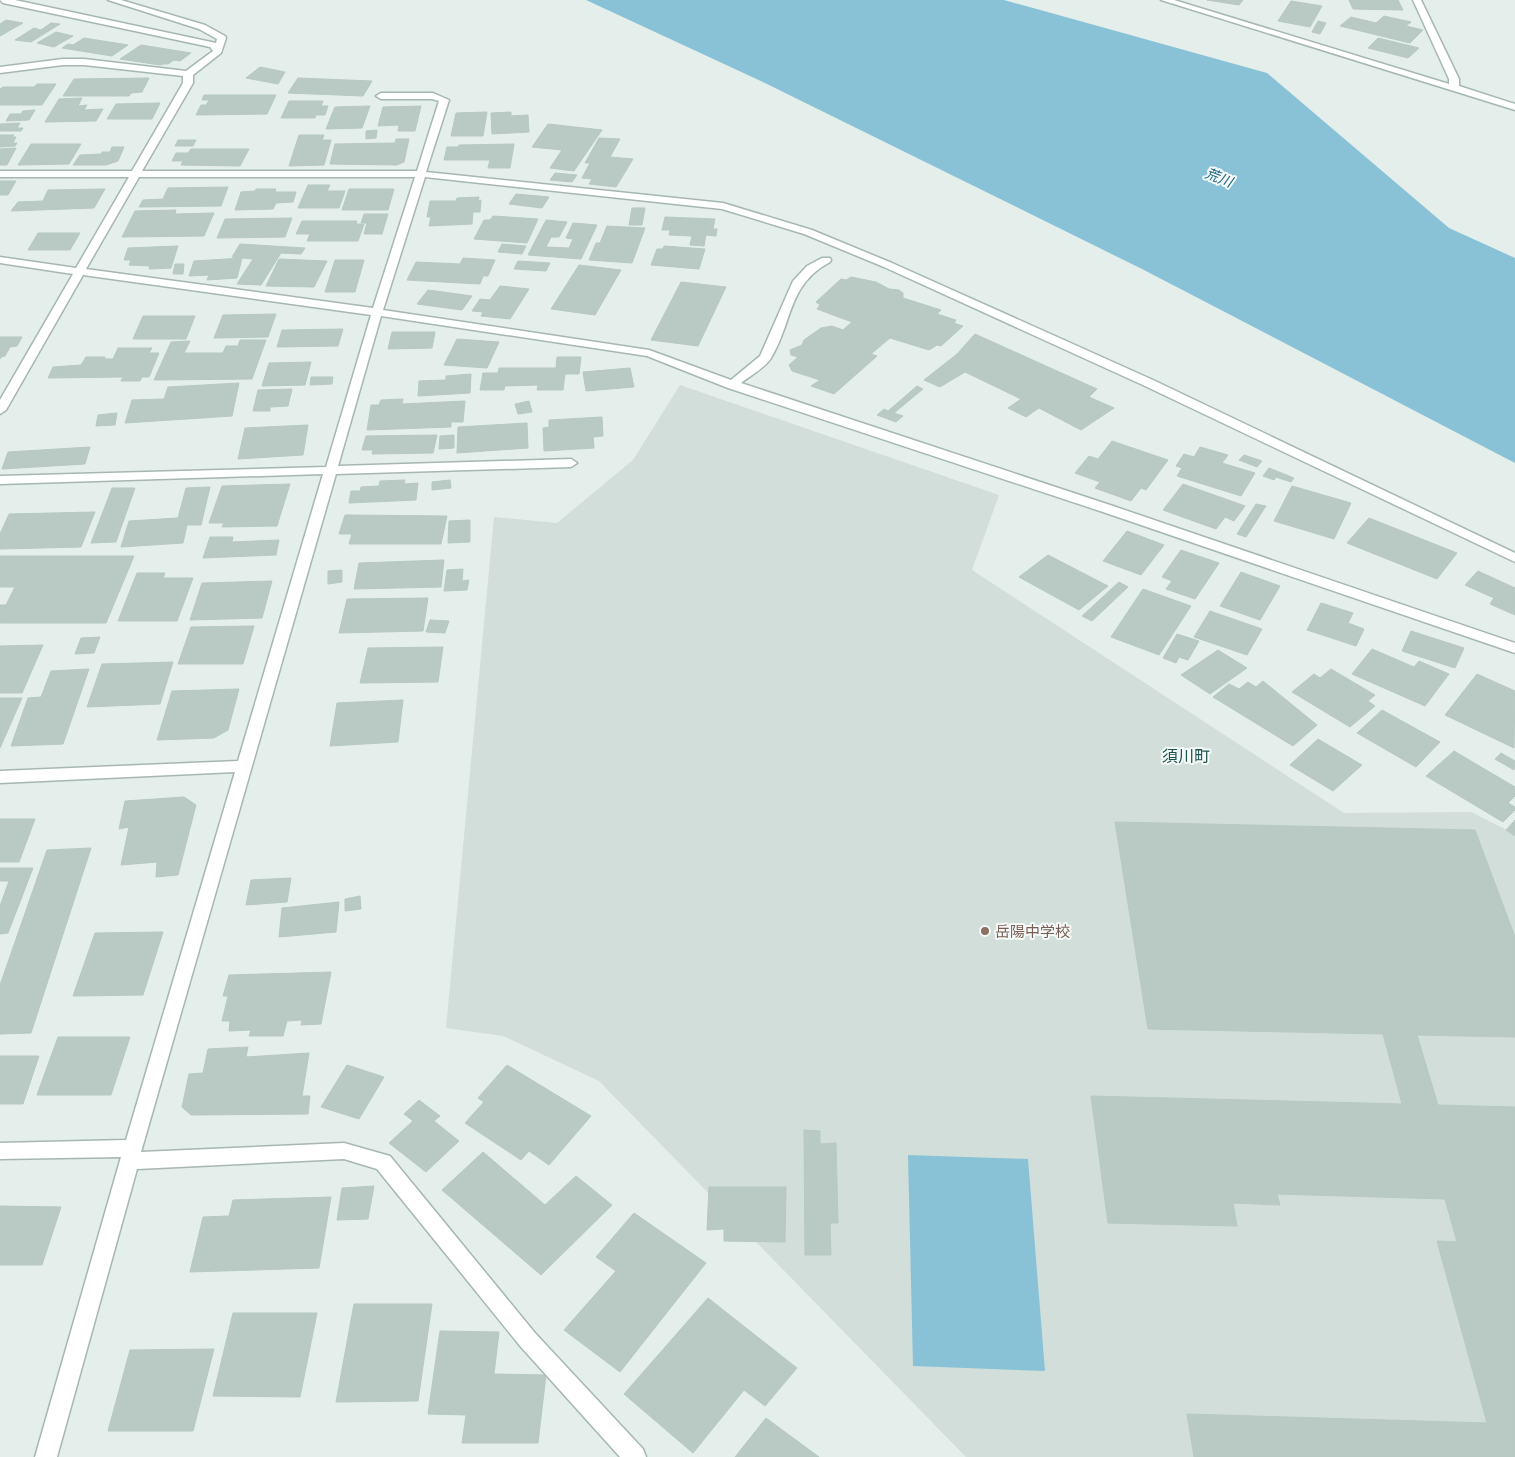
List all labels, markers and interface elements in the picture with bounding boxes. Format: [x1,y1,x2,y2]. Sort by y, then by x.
water label: 荒川 [1203,164,1237,191]
district label: 須川町 [1162,746,1210,765]
place label: 岳陽中学校 [995,922,1070,940]
marker: 岳陽中学校 [979,925,991,937]

